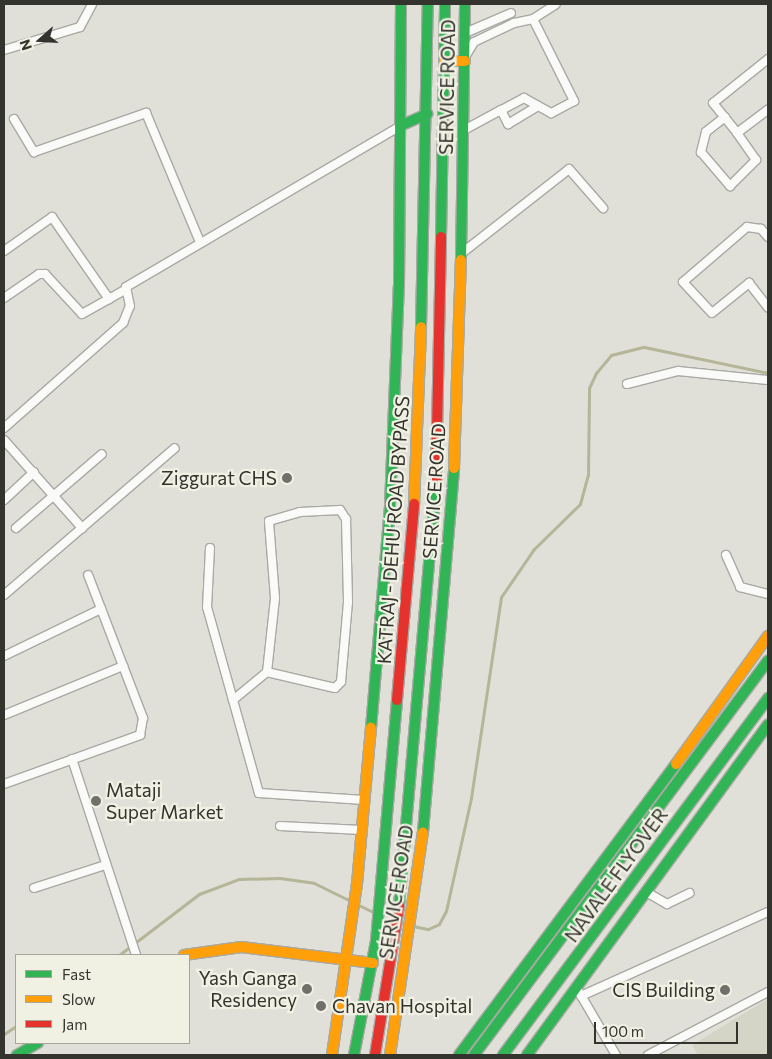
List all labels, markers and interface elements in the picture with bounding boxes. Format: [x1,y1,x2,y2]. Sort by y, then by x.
north arrow [15,15,65,65]
street label: SERVICE ROAD [434,19,460,155]
text: N [16,37,35,53]
street label: KATRAJ - DEHU ROAD BYPASS [372,395,414,665]
street label: SERVICE ROAD [418,423,450,559]
place label: Ziggurat CHS [161,467,277,489]
marker: Ziggurat CHS [281,472,293,484]
place label: Mataji Super Market [106,779,223,823]
marker: Mataji Super Market [90,795,102,807]
street label: NAVALE FLYOVER [560,804,672,946]
street label: SERVICE ROAD [374,823,418,961]
legend [15,954,190,1044]
text: Fast [62,965,91,983]
place label: Yash Ganga Residency [199,967,297,1011]
place label: CIS Building [612,979,715,1001]
marker: Yash Ganga Residency [301,983,313,995]
marker: CIS Building [719,984,731,996]
text: Slow [62,990,95,1008]
place label: Chavan Hospital [332,995,472,1017]
marker: Chavan Hospital [314,999,328,1013]
scale bar [597,1012,741,1044]
text: Jam [62,1015,87,1033]
text: 100 m [602,1022,644,1040]

